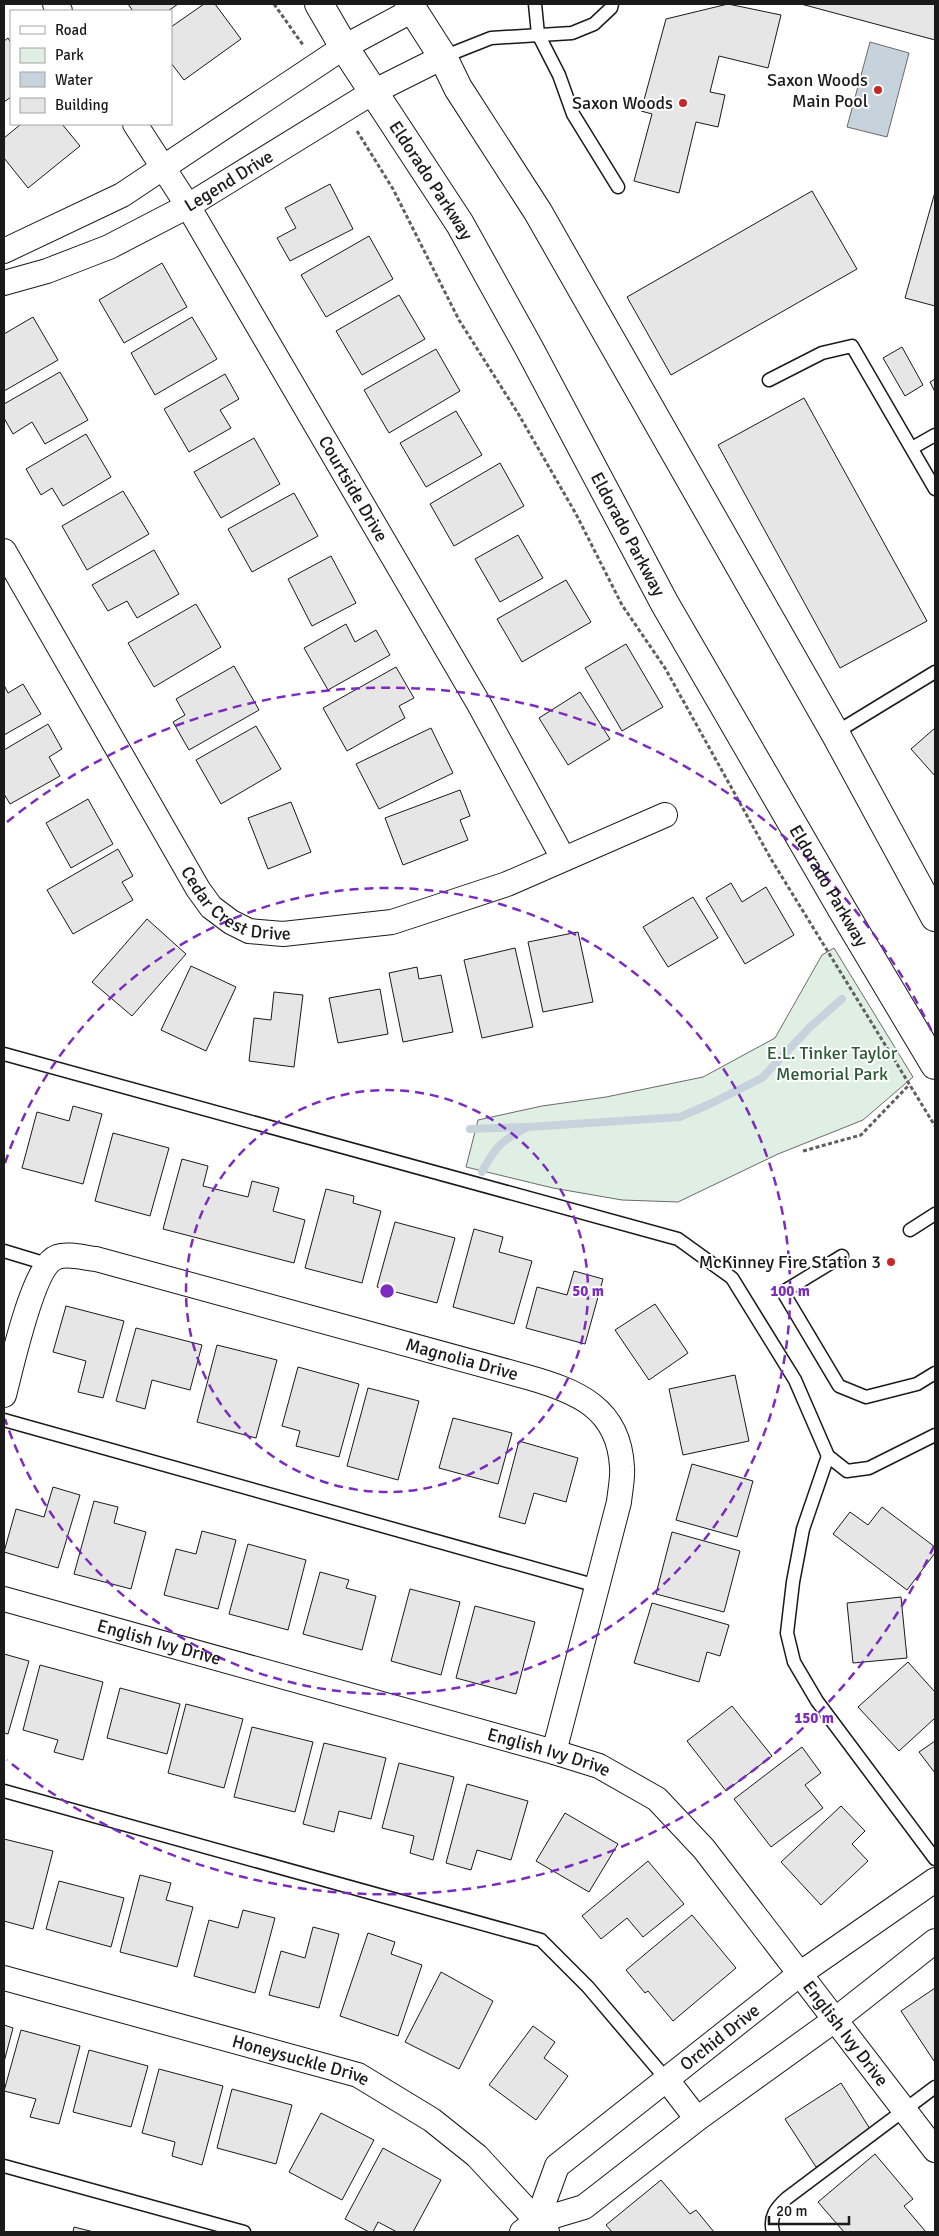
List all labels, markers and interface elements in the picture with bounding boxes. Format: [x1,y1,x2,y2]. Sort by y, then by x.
legend [10,10,172,125]
text: Road [55,21,87,39]
text: Park [55,46,84,64]
place label: Saxon Woods Main Pool [767,69,868,112]
text: Water [55,71,93,89]
marker: Saxon Woods Main Pool [872,84,884,96]
place label: Saxon Woods [572,92,673,114]
text: Building [55,96,109,114]
marker: Saxon Woods [677,97,689,109]
street label: Eldorado Parkway [384,117,478,244]
street label: Legend Drive [180,145,277,217]
street label: Courtside Drive [314,432,393,546]
street label: Eldorado Parkway [586,468,670,601]
street label: Eldorado Parkway [784,821,873,951]
street label: Cedar Crest Drive [176,862,292,945]
park label: E.L. Tinker Taylor Memorial Park [767,1042,898,1085]
place label: McKinney Fire Station 3 [699,1251,881,1273]
marker: McKinney Fire Station 3 [885,1256,897,1268]
centre of rings [378,1282,396,1300]
text: 50 m [572,1282,604,1300]
text: 100 m [770,1282,810,1300]
street label: Magnolia Drive [403,1333,521,1385]
street label: English Ivy Drive [95,1614,223,1670]
text: 150 m [794,1709,834,1727]
street label: English Ivy Drive [485,1723,615,1781]
street label: English Ivy Drive [798,1976,893,2091]
street label: Orchid Drive [676,1999,764,2075]
street label: Honeysuckle Drive [230,2030,374,2091]
scale bar [769,2194,849,2226]
text: 20 m [776,2202,807,2220]

